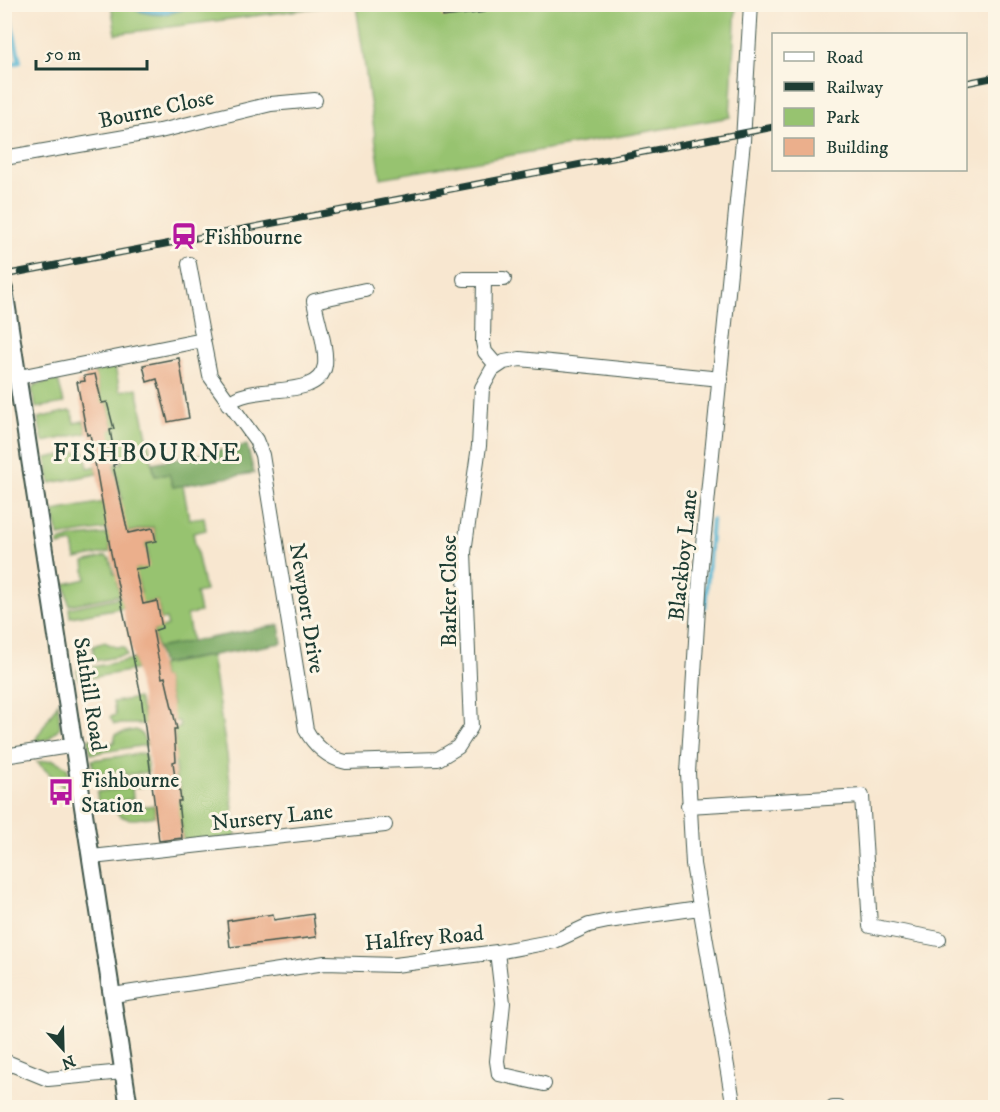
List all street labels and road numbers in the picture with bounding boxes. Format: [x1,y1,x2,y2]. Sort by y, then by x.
street label: Bourne Close [96,84,216,135]
street label: Blackboy Lane [663,488,704,622]
street label: Barker Close [436,535,463,647]
street label: Newport Drive [283,541,330,675]
street label: Salthill Road [67,635,112,753]
street label: Nursery Lane [210,798,334,837]
street label: Halfrey Road [363,920,485,957]

